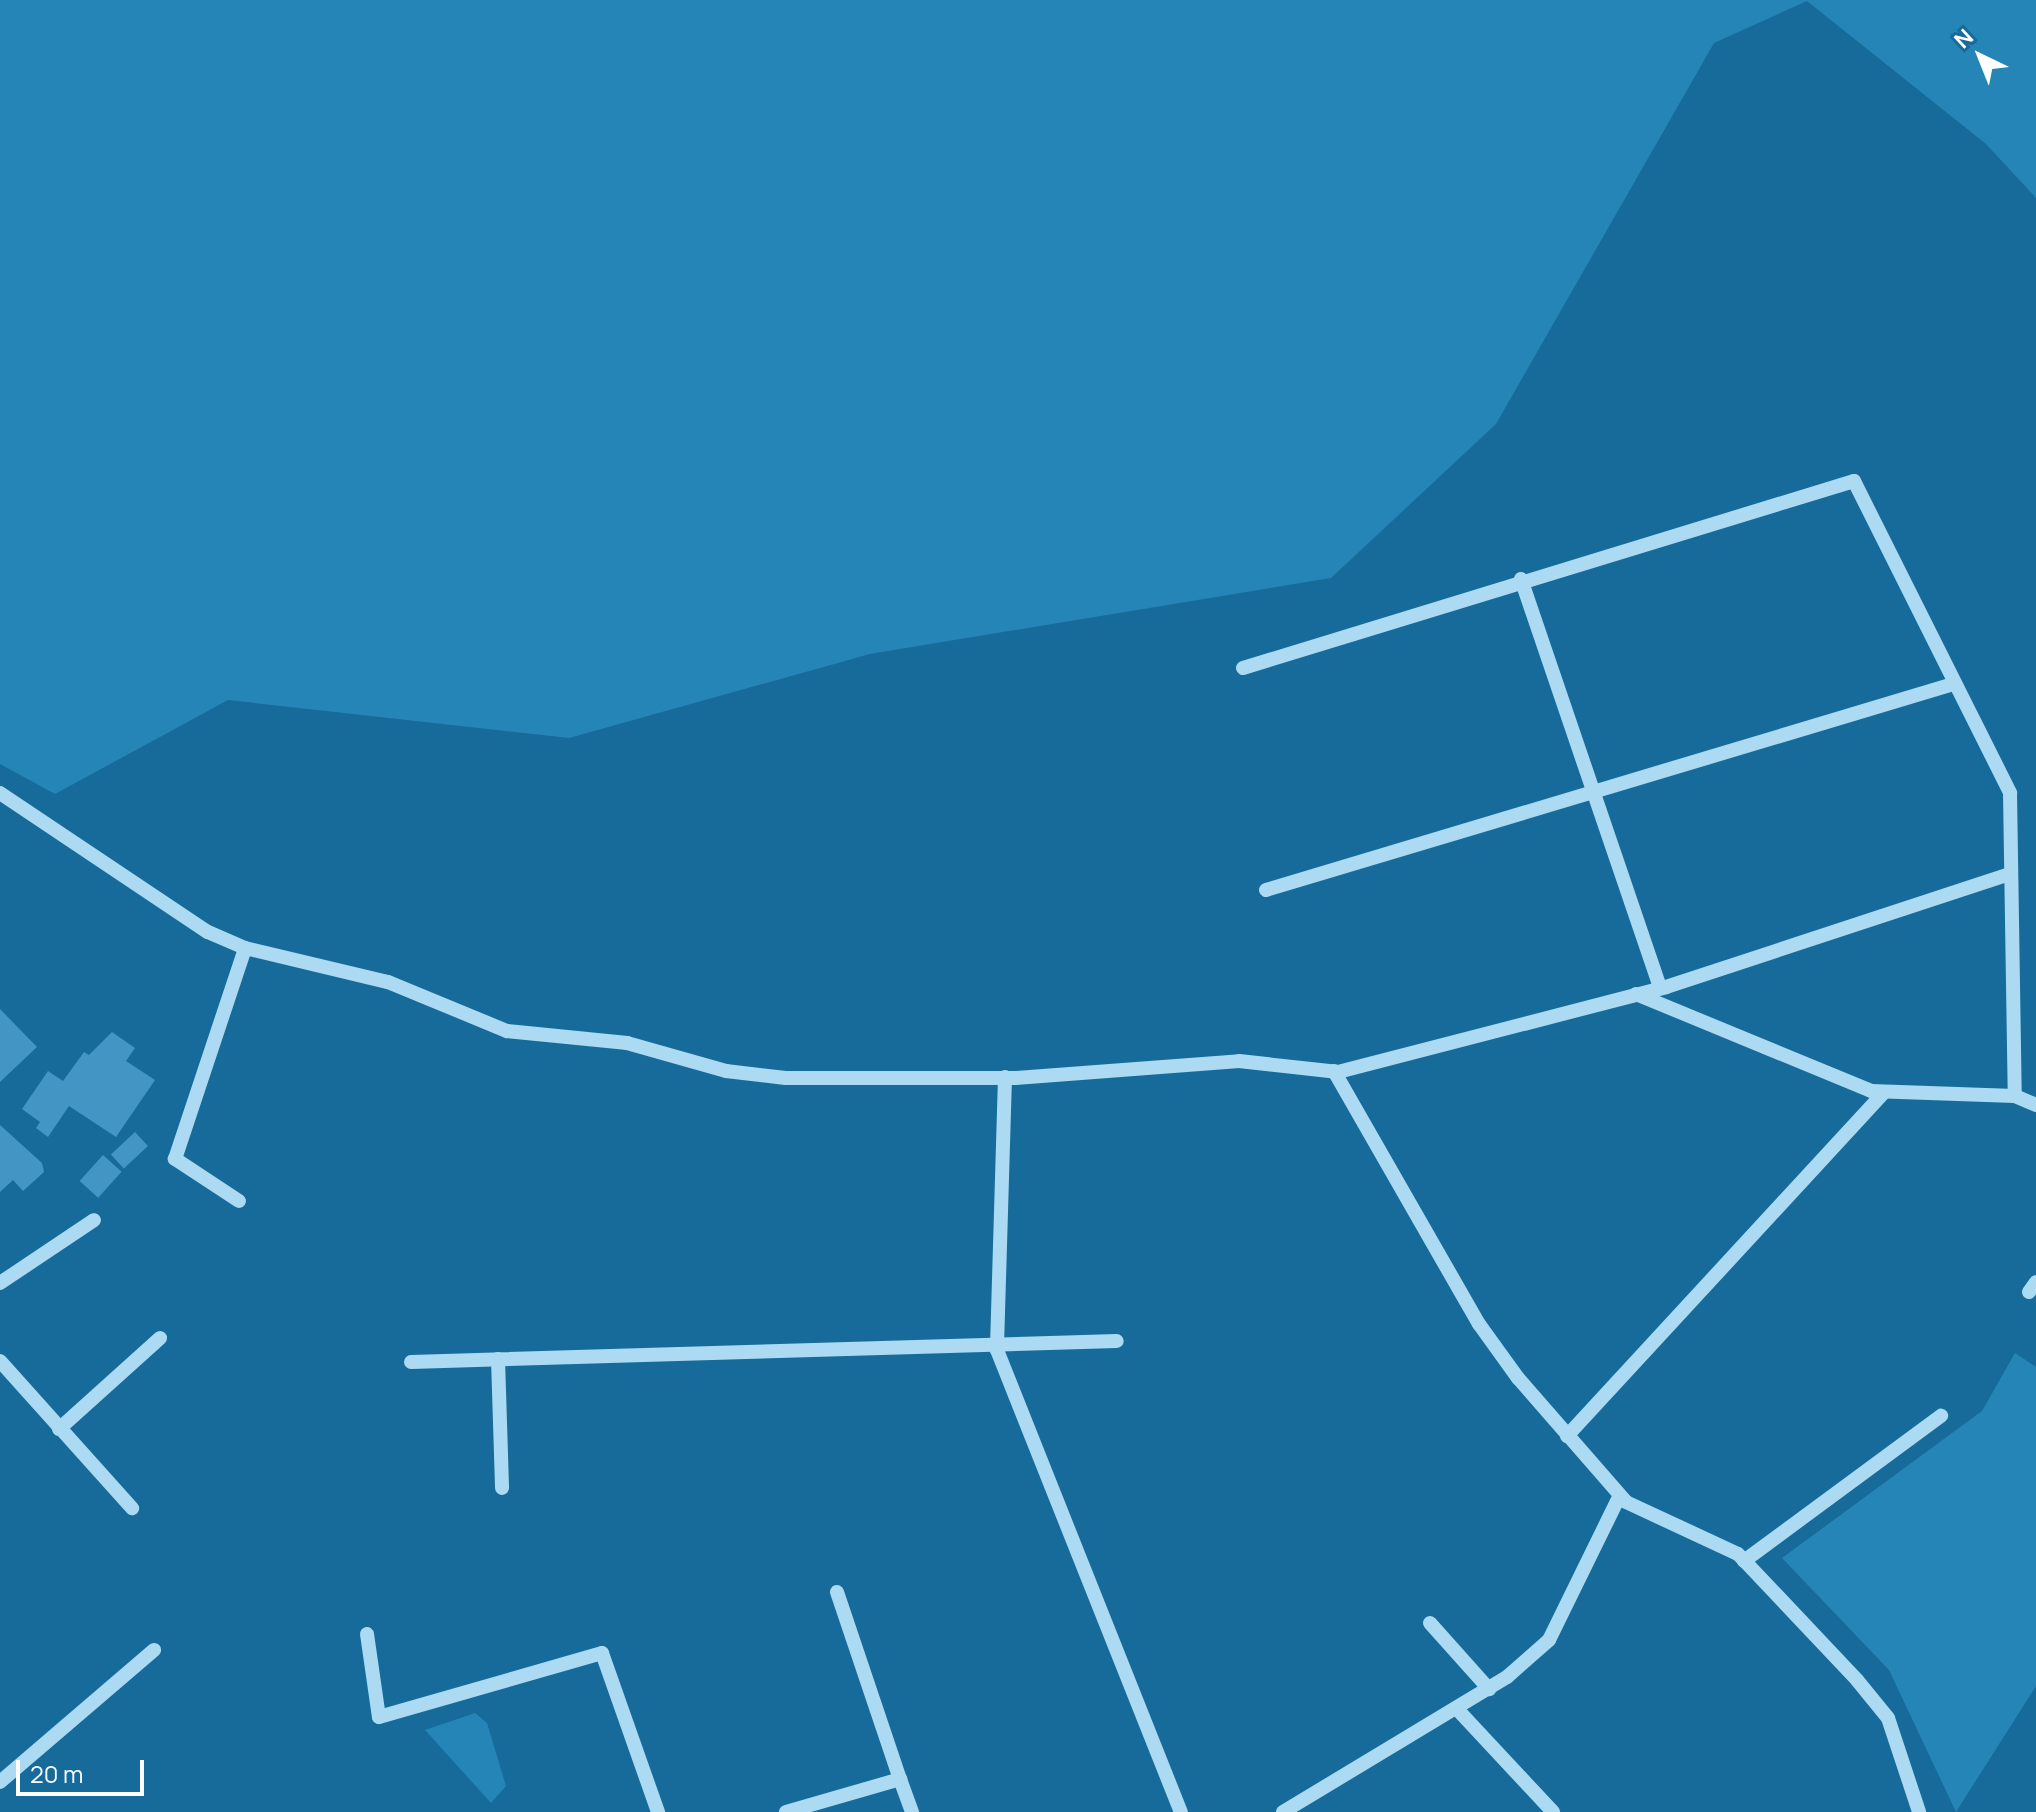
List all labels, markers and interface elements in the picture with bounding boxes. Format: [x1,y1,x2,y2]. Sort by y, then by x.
north arrow [1940,16,2020,96]
text: N [1948,22,1980,55]
scale bar [20,1744,148,1794]
text: 20 m [30,1757,83,1790]

